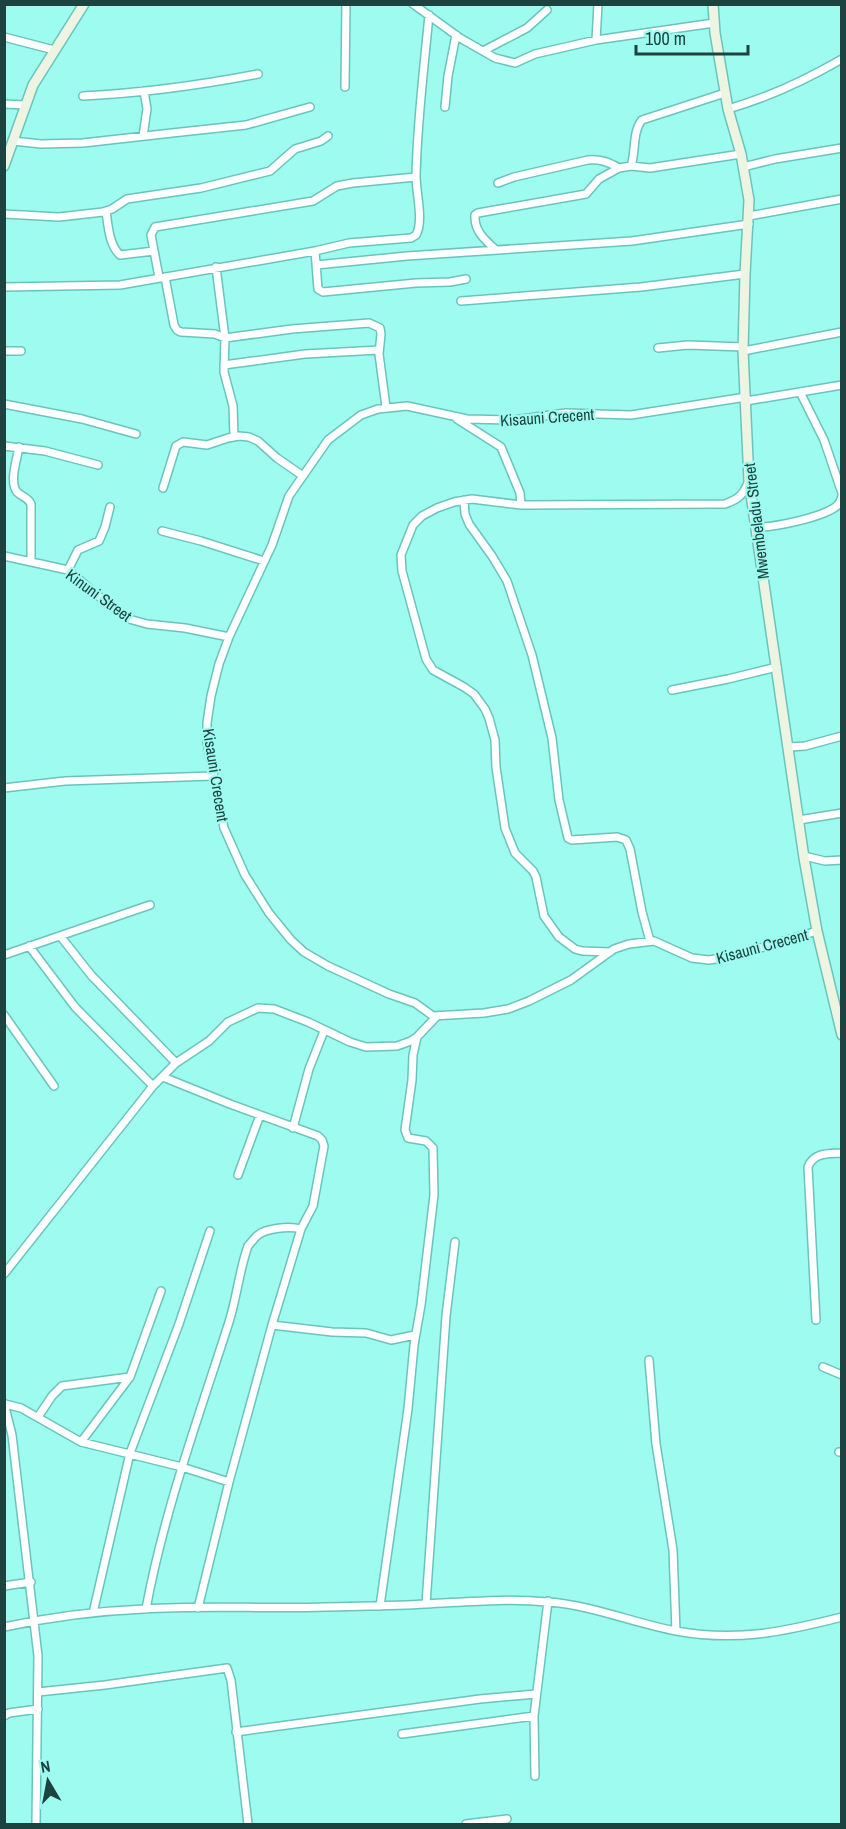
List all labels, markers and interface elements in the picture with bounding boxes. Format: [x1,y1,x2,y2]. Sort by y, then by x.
scale bar [636,18,748,56]
text: 100 m [645,26,686,51]
street label: Kisauni Crecent [499,403,595,431]
street label: Mwembeladu Street [738,461,774,580]
street label: Kinuni Street [62,564,137,627]
street label: Kisauni Crecent [198,727,234,824]
street label: Kisauni Crecent [714,923,811,969]
north arrow [18,1751,78,1811]
text: N [39,1755,52,1778]

